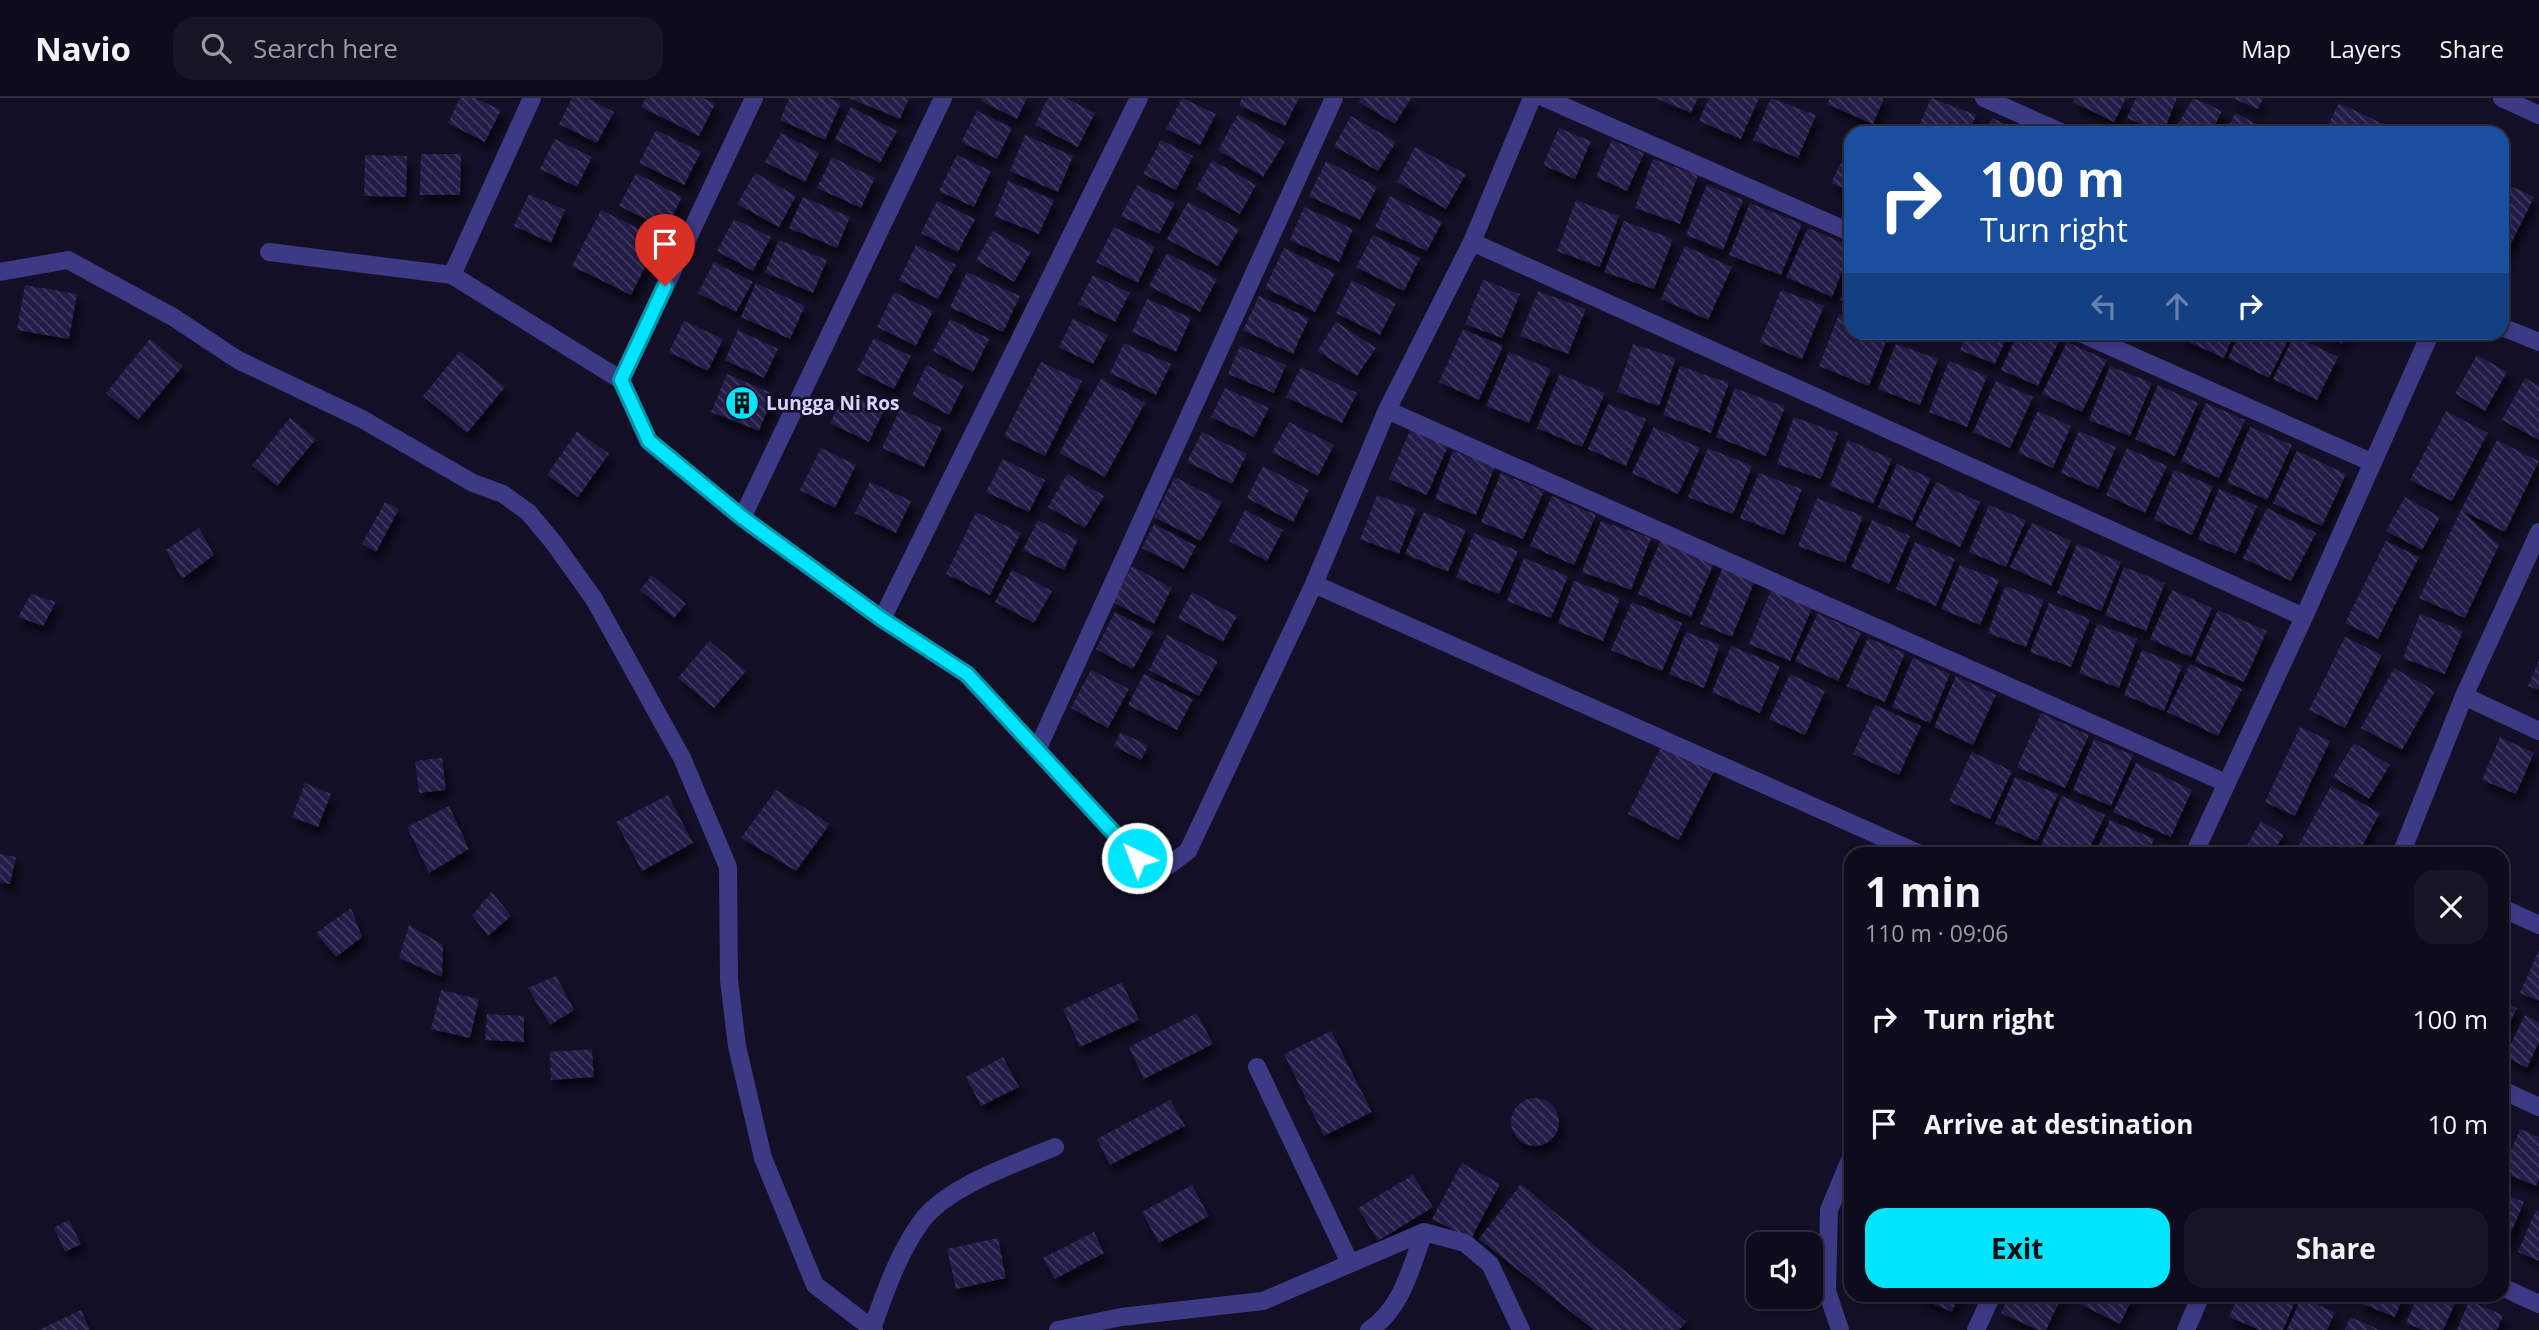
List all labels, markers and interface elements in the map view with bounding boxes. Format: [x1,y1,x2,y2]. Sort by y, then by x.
search box [173,17,663,80]
text: Navio [35,26,131,71]
icon: search [197,29,235,67]
text: Search here [253,30,398,66]
text: Map [2241,32,2291,65]
text: Layers [2329,32,2402,65]
text: Share [2440,32,2504,65]
text: 100 m [1980,145,2125,211]
icon: right [1865,154,1956,245]
text: Turn right [1980,208,2128,251]
pin [635,214,695,286]
icon: arrive [646,225,684,263]
icon: left [2085,287,2123,325]
icon: ahead [2158,287,2196,325]
icon: right [2231,287,2269,325]
building icon: Lungga Ni Ros [723,384,761,422]
place label: Lungga Ni Ros [766,390,900,416]
position arrow [1100,821,1174,895]
text: 1 min [1865,862,1982,919]
button: close [2414,870,2488,944]
text: 110 m · 09:06 [1865,917,2008,949]
icon: right [1865,1000,1903,1038]
text: Turn right [1924,1001,2055,1037]
text: 100 m [2413,1001,2488,1037]
icon: arrive [1865,1105,1903,1143]
text: Arrive at destination [1924,1106,2193,1142]
text: 10 m [2427,1106,2488,1142]
button: Exit [1865,1208,2170,1288]
button: Share [2184,1208,2488,1288]
map controls [1746,1232,1823,1309]
button: sound [1746,1232,1823,1309]

